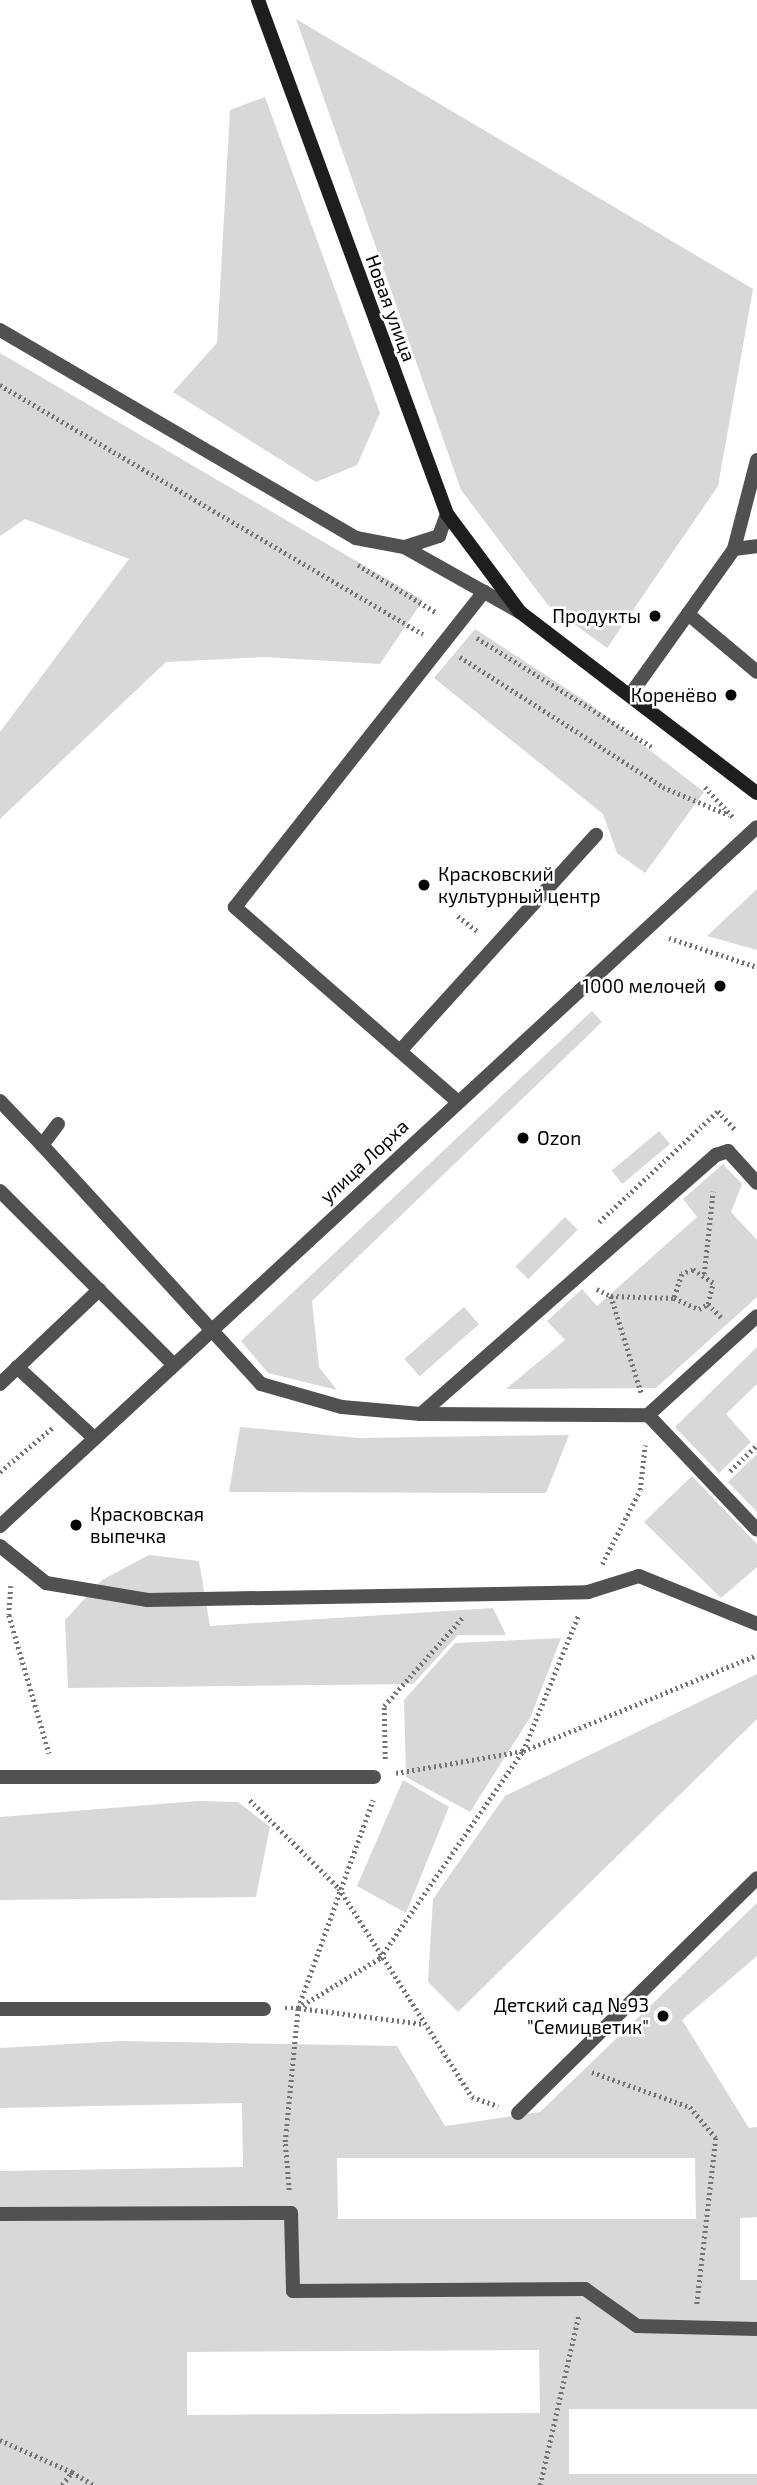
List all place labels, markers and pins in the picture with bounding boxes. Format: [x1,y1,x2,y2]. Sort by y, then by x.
place label: Продукты [552,605,641,627]
marker: Продукты [647,608,663,624]
place label: Коренёво [631,684,717,706]
marker: Коренёво [723,687,739,703]
place label: Красковский культурный центр [438,863,600,907]
marker: Красковский культурный центр [416,877,432,893]
place label: 1000 мелочей [582,975,706,997]
marker: 1000 мелочей [712,978,728,994]
place label: Ozon [537,1127,581,1149]
marker: Ozon [515,1130,531,1146]
place label: Красковская выпечка [90,1503,204,1547]
marker: Красковская выпечка [68,1517,84,1533]
place label: Детский сад №93 "Семицветик" [494,1994,649,2038]
marker: Детский сад №93 "Семицветик" [655,2008,671,2024]

